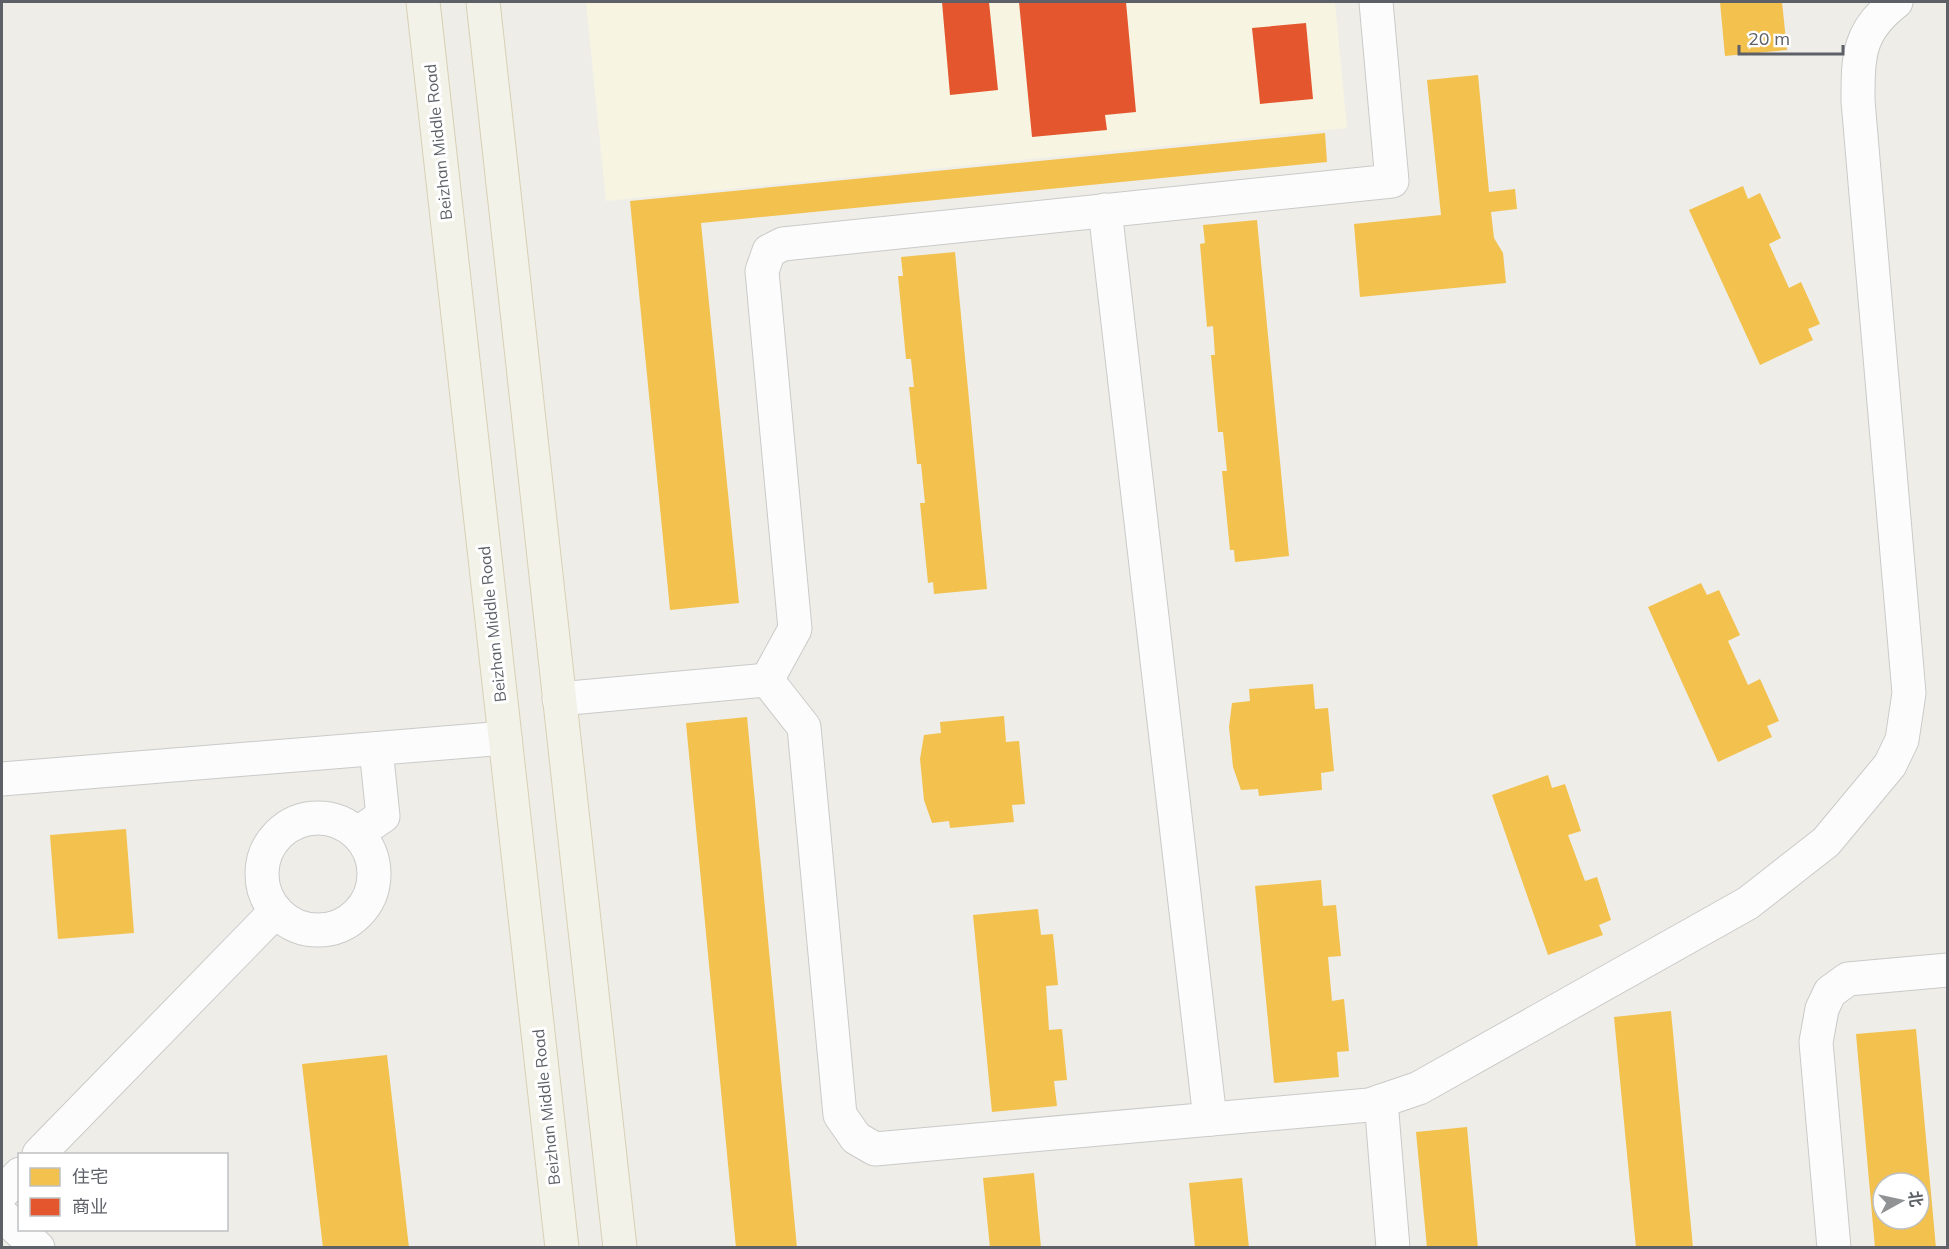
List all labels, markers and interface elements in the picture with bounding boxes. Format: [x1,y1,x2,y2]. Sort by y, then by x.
scale bar [1739,18,1842,56]
text: 20 m [1748,27,1790,50]
street label: Beizhan Middle Road [420,63,456,221]
street label: Beizhan Middle Road [474,545,510,703]
street label: Beizhan Middle Road [528,1028,564,1186]
legend [18,1153,228,1231]
text: 住宅 [72,1165,108,1188]
north arrow [1871,1171,1931,1231]
text: 北 [1905,1190,1927,1208]
text: 商业 [72,1195,108,1218]

